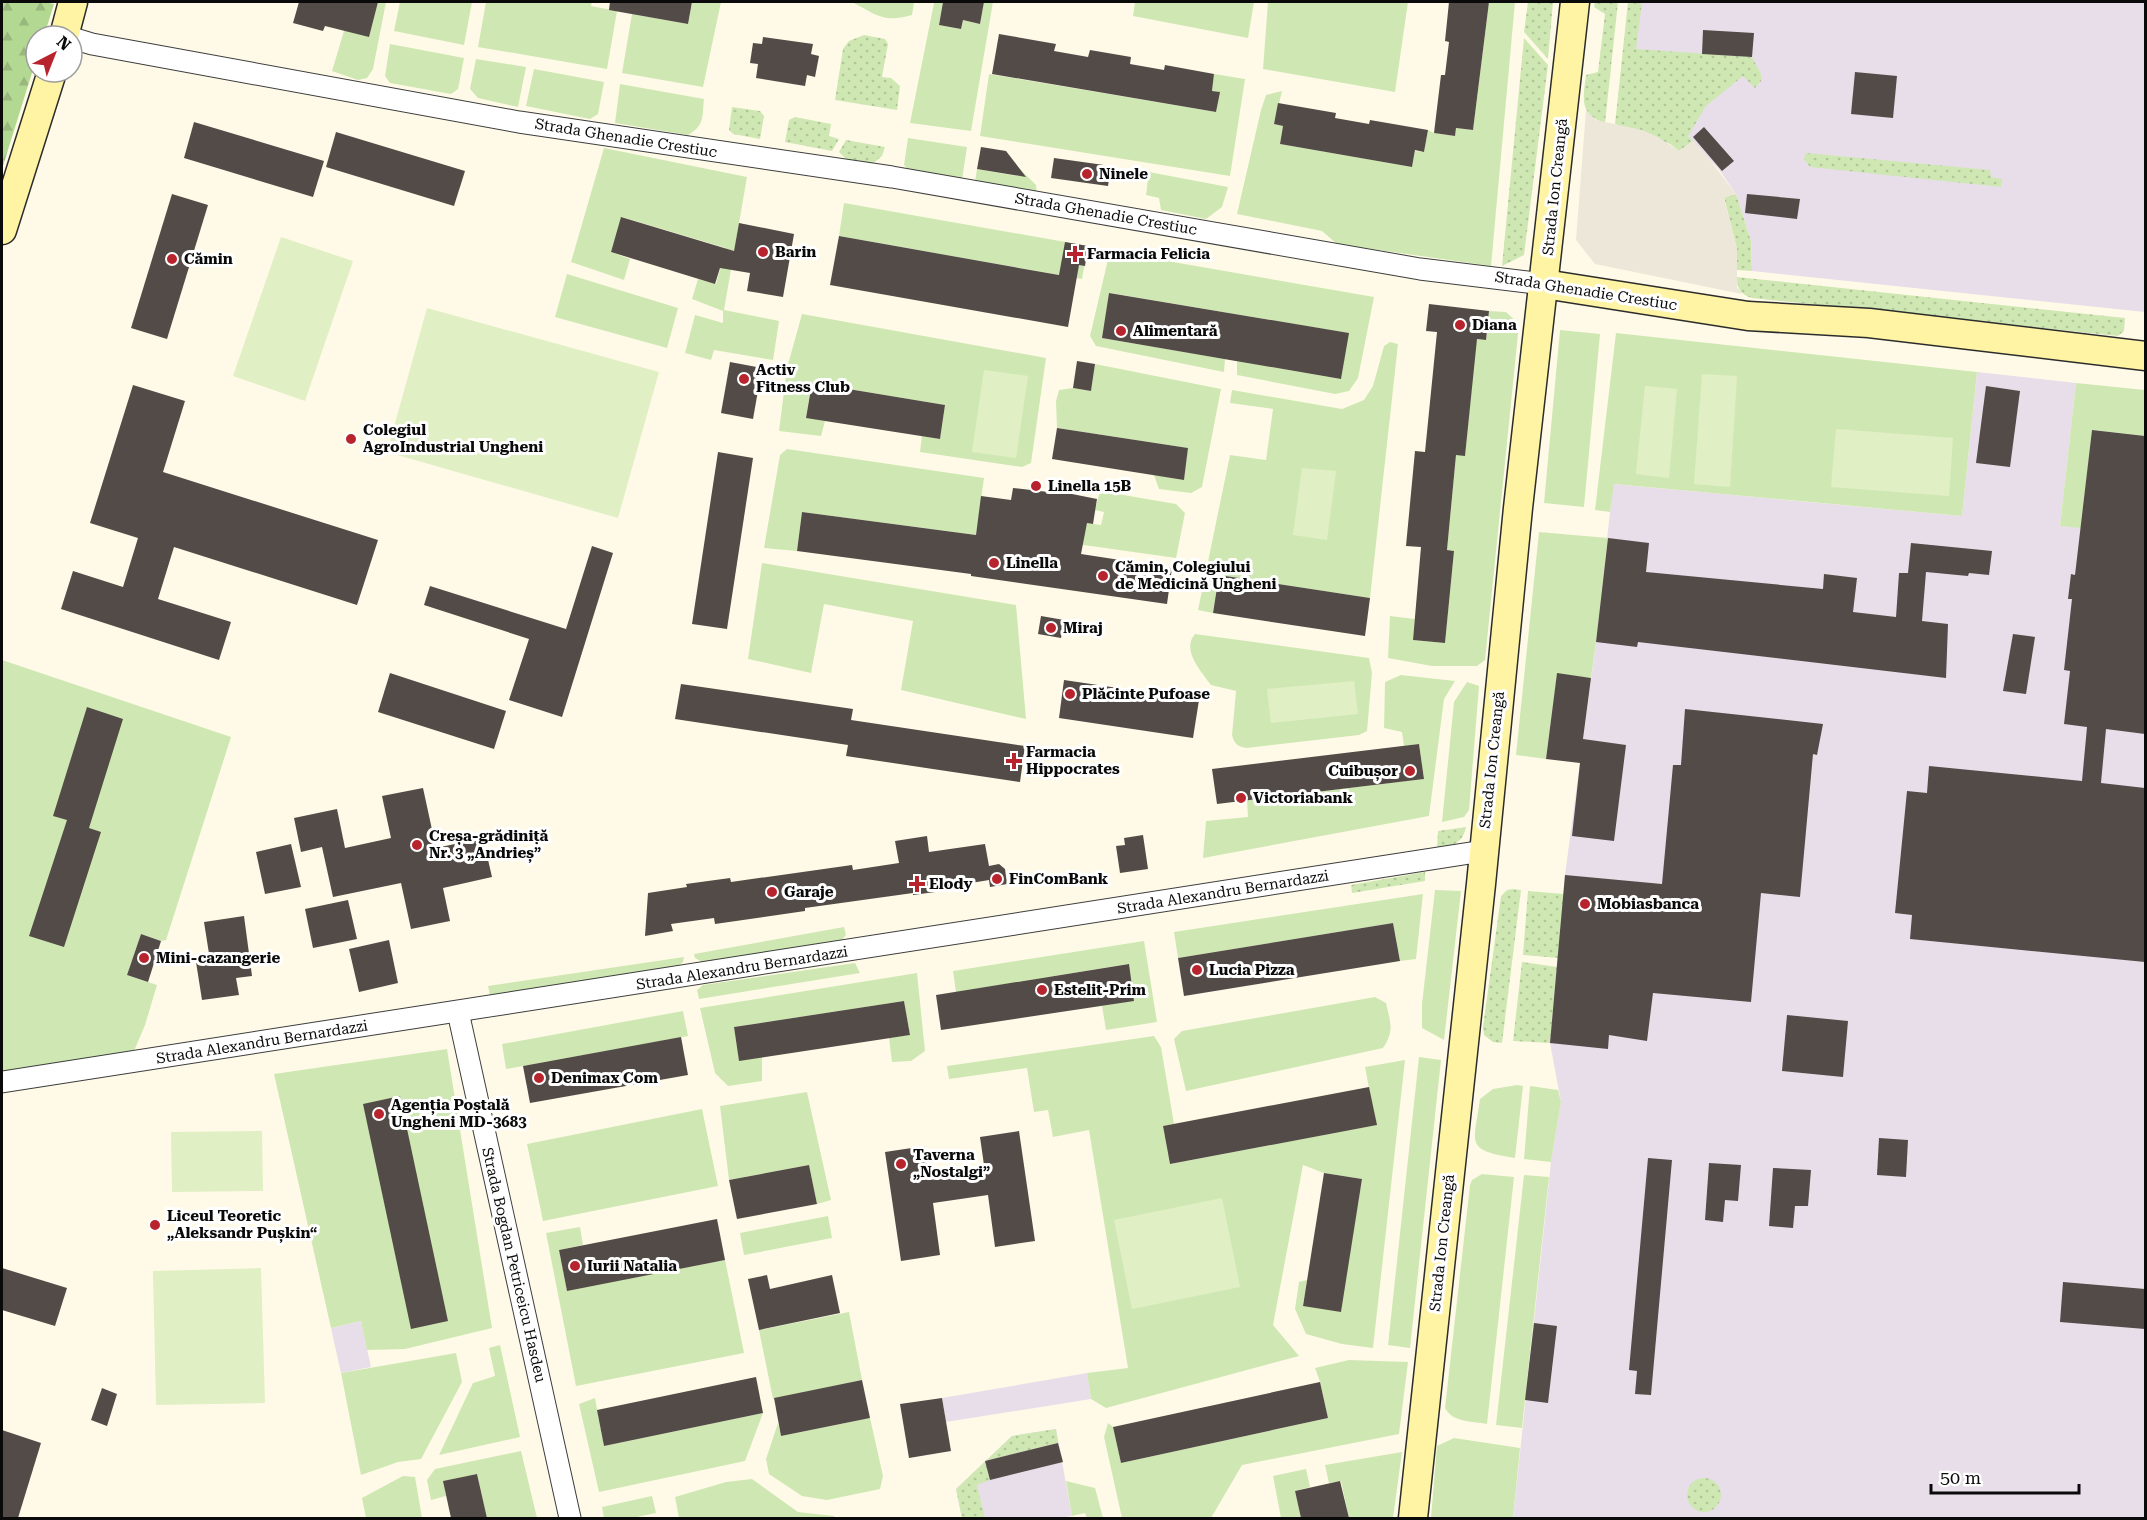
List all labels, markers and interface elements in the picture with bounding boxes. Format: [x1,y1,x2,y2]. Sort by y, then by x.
north arrow [24,24,84,84]
text: N [53,32,75,54]
street label: Strada Ghenadie Crestiuc [534,115,718,161]
street label: Strada Ion Creangă [1539,118,1571,256]
place label: Ninele [1099,165,1148,183]
marker: Ninele [1080,167,1094,181]
street label: Strada Ghenadie Crestiuc [1014,189,1198,239]
place label: Barin [775,243,816,261]
marker: Barin [756,245,770,259]
place label: Farmacia Felicia [1087,245,1210,263]
marker: Farmacia Felicia [1068,247,1082,261]
place label: Cămin [184,250,233,268]
marker: Cămin [165,252,179,266]
street label: Strada Ghenadie Crestiuc [1494,268,1678,314]
place label: Diana [1472,316,1517,334]
marker: Diana [1453,318,1467,332]
place label: Alimentară [1133,322,1218,340]
marker: Alimentară [1114,324,1128,338]
place label: Activ Fitness Club [756,361,850,396]
marker: Activ Fitness Club [737,372,751,386]
place label: Colegiul AgroIndustrial Ungheni [363,421,543,456]
marker: Colegiul AgroIndustrial Ungheni [344,432,358,446]
place label: Linella 15B [1048,477,1132,495]
marker: Linella 15B [1029,479,1043,493]
place label: Linella [1006,554,1058,572]
marker: Linella [987,556,1001,570]
place label: Cămin, Colegiului de Medicină Ungheni [1115,558,1277,593]
marker: Cămin, Colegiului de Medicină Ungheni [1096,569,1110,583]
place label: Miraj [1063,619,1103,637]
marker: Miraj [1044,621,1058,635]
place label: Plăcinte Pufoase [1082,685,1210,703]
marker: Plăcinte Pufoase [1063,687,1077,701]
street label: Strada Ion Creangă [1476,691,1508,829]
place label: Farmacia Hippocrates [1026,743,1120,778]
marker: Farmacia Hippocrates [1007,754,1021,768]
place label: Cuibușor [1328,762,1398,781]
marker: Cuibușor [1403,764,1417,778]
place label: Victoriabank [1253,789,1354,807]
marker: Victoriabank [1234,791,1248,805]
place label: Creșa-grădiniță Nr. 3 „Andrieș” [429,827,548,863]
marker: Creșa-grădiniță Nr. 3 „Andrieș” [410,838,424,852]
street label: Strada Alexandru Bernardazzi [1116,866,1330,918]
place label: FinComBank [1009,870,1109,888]
marker: FinComBank [990,872,1004,886]
place label: Elody [929,875,972,893]
marker: Elody [910,877,924,891]
place label: Garaje [784,883,834,901]
marker: Garaje [765,885,779,899]
place label: Mobiasbanca [1597,895,1699,913]
marker: Mobiasbanca [1578,897,1592,911]
street label: Strada Alexandru Bernardazzi [635,942,849,994]
place label: Mini-cazangerie [156,949,280,967]
marker: Mini-cazangerie [137,951,151,965]
place label: Lucia Pizza [1209,961,1295,979]
marker: Lucia Pizza [1190,963,1204,977]
place label: Estelit-Prim [1054,981,1147,999]
marker: Estelit-Prim [1035,983,1049,997]
street label: Strada Alexandru Bernardazzi [155,1016,369,1068]
place label: Denimax Com [551,1069,658,1087]
marker: Denimax Com [532,1071,546,1085]
place label: Agenția Poștală Ungheni MD-3683 [391,1096,527,1131]
marker: Agenția Poștală Ungheni MD-3683 [372,1107,386,1121]
street label: Strada Bogdan Petriceicu Hasdeu [478,1146,550,1385]
place label: Taverna „Nostalgi” [913,1146,990,1181]
marker: Taverna „Nostalgi” [894,1157,908,1171]
street label: Strada Ion Creangă [1426,1174,1458,1312]
place label: Liceul Teoretic „Aleksandr Pușkin“ [167,1207,318,1243]
marker: Liceul Teoretic „Aleksandr Pușkin“ [148,1218,162,1232]
place label: Iurii Natalia [587,1257,677,1275]
marker: Iurii Natalia [568,1259,582,1273]
scale bar [1931,1457,2080,1495]
text: 50 m [1940,1467,1981,1488]

